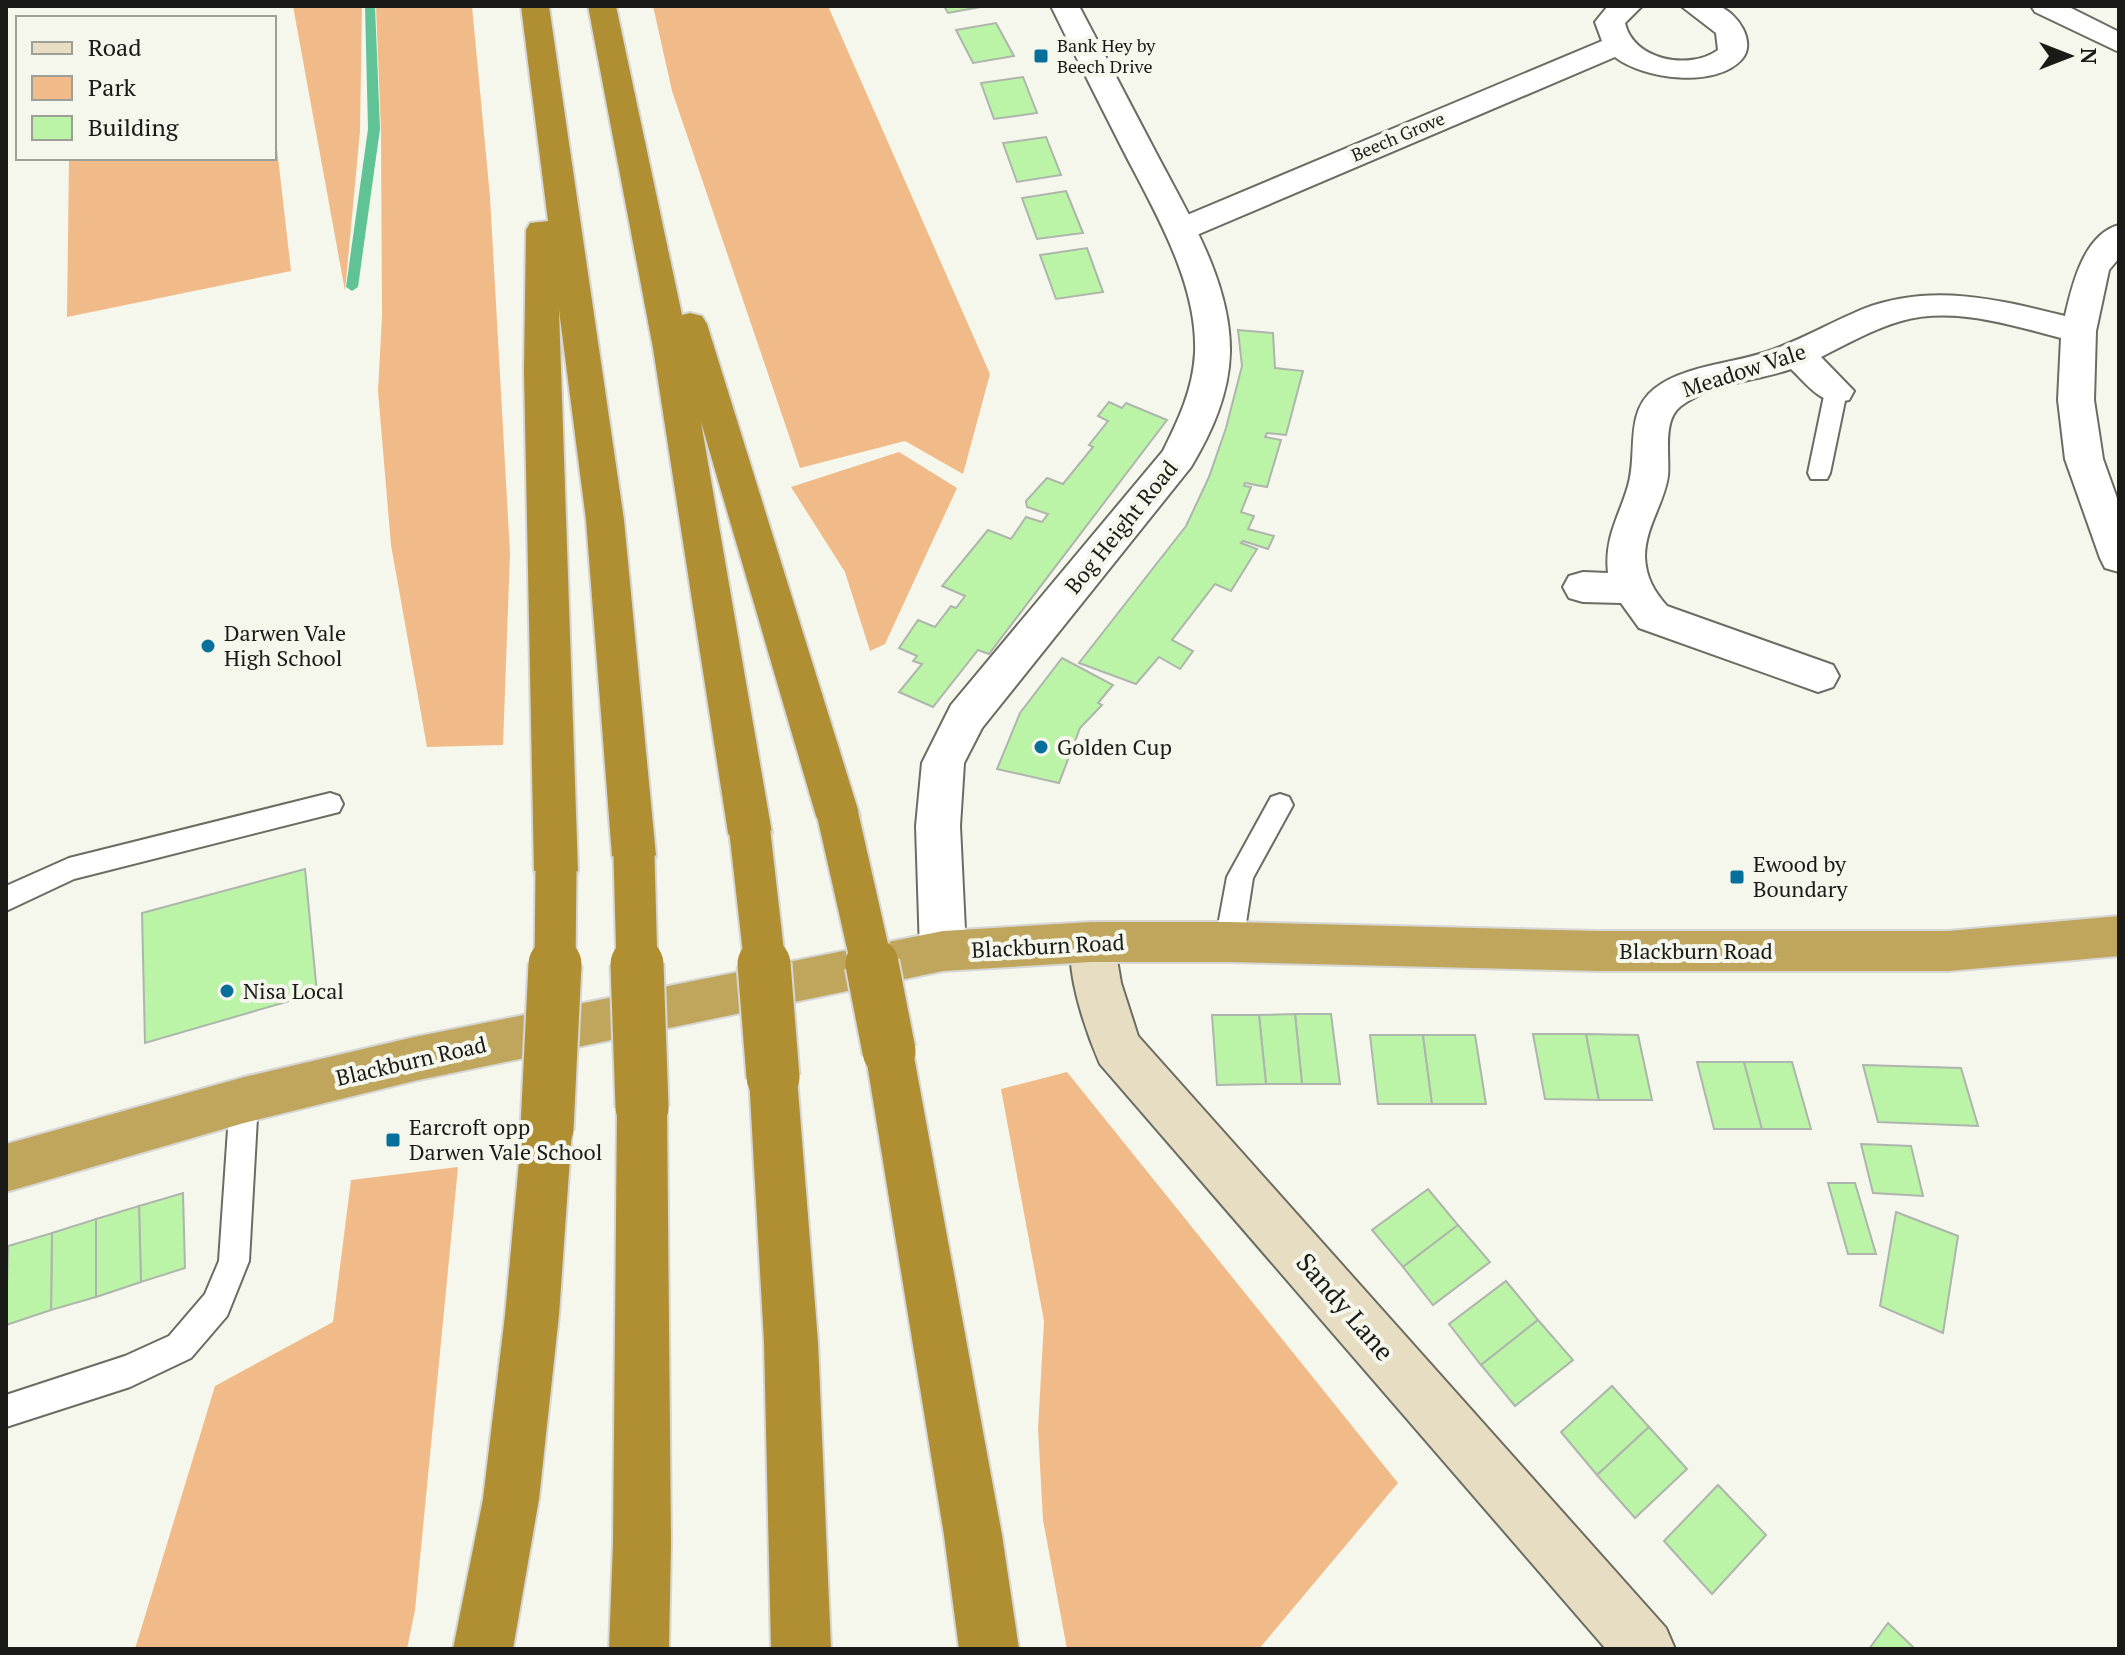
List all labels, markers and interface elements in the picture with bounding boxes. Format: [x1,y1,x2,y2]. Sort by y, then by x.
legend [16,16,276,160]
north arrow [2029,16,2109,96]
text: Road [88,31,142,63]
place label: Bank Hey by Beech Drive [1057,33,1156,78]
marker: Bank Hey by Beech Drive [1032,47,1050,65]
text: N [2075,48,2104,65]
text: Park [88,71,137,103]
street label: Beech Grove [1347,106,1448,167]
text: Building [88,111,179,143]
street label: Meadow Vale [1678,336,1809,403]
street label: Bog Height Road [1058,454,1183,599]
place label: Darwen Vale High School [224,618,346,672]
marker: Darwen Vale High School [199,637,217,655]
place label: Golden Cup [1057,732,1172,761]
marker: Golden Cup [1032,738,1050,756]
place label: Ewood by Boundary [1753,849,1849,903]
marker: Ewood by Boundary [1728,868,1746,886]
street label: Blackburn Road [971,927,1125,964]
street label: Blackburn Road [1619,936,1773,965]
place label: Nisa Local [243,976,344,1005]
marker: Nisa Local [218,982,236,1000]
street label: Blackburn Road [333,1029,489,1092]
place label: Earcroft opp Darwen Vale School [409,1112,602,1166]
marker: Earcroft opp Darwen Vale School [384,1131,402,1149]
street label: Sandy Lane [1290,1245,1402,1367]

